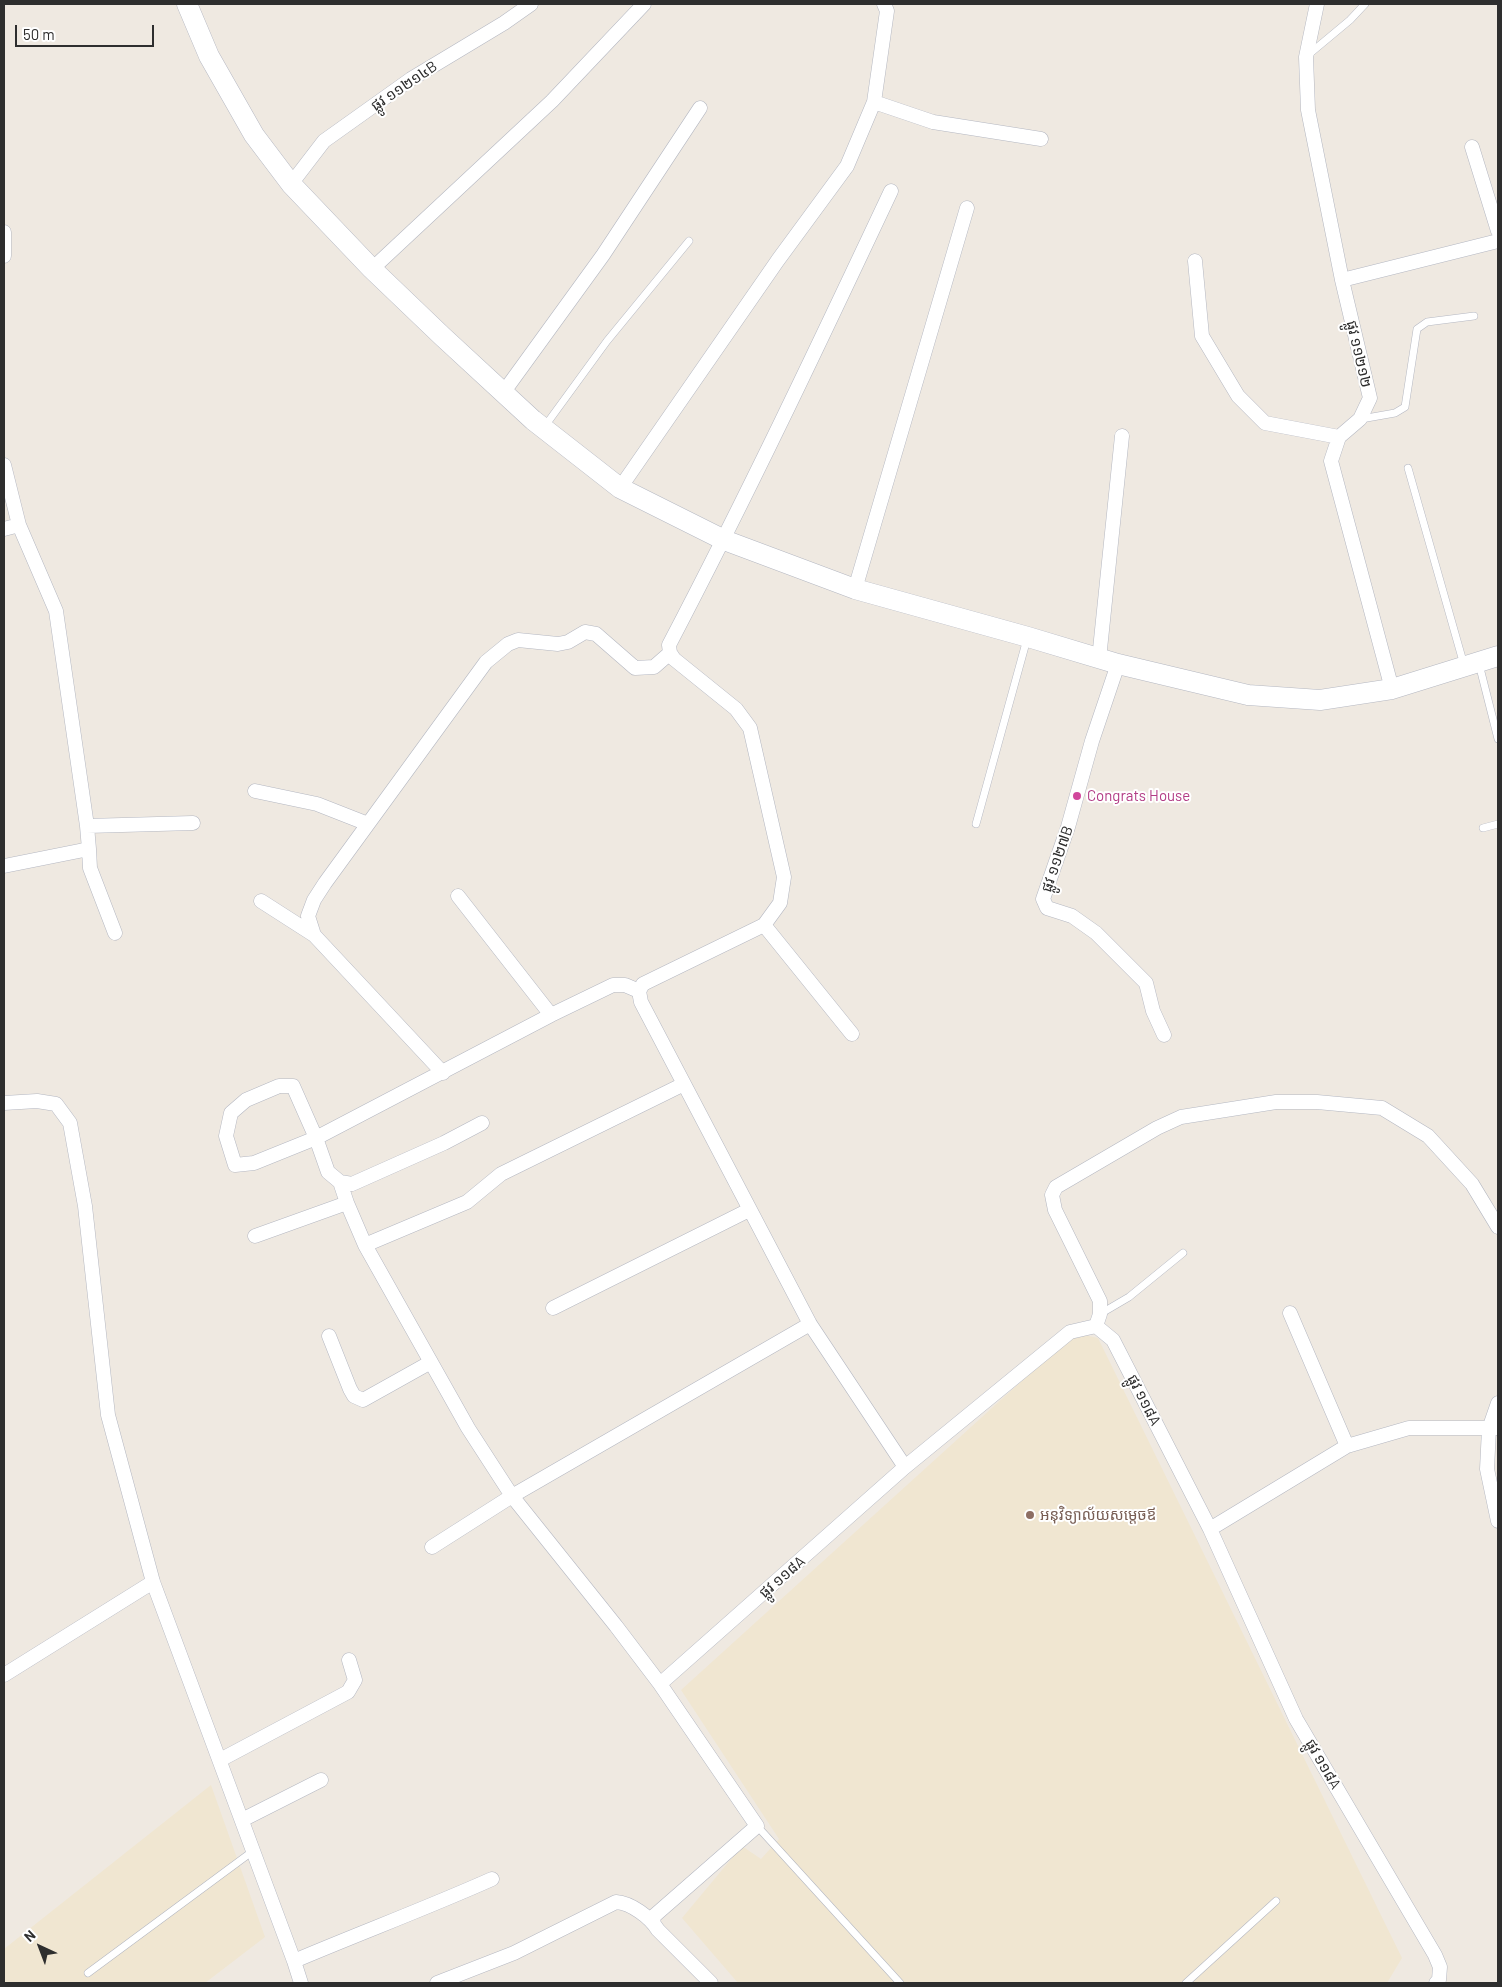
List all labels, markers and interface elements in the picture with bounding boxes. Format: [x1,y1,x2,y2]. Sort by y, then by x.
scale bar [18,15,156,47]
text: 50 m [23,25,55,43]
street label: ផ្លូវ ១១២១៤B [367,57,441,115]
street label: ផ្លូវ ១១២១២ [1343,319,1375,389]
place label: Congrats House [1087,787,1190,805]
marker: Congrats House [1071,790,1083,802]
street label: ផ្លូវ ១១២៧B [1037,824,1077,894]
street label: ផ្លូវ ១១៨A [1123,1371,1165,1429]
place label: អនុវិទ្យាល័យសម្តេចឪ [1040,1506,1156,1524]
marker: អនុវិទ្យាល័យសម្តេចឪ [1024,1509,1036,1521]
street label: ផ្លូវ ១១៨A [755,1552,809,1602]
street label: ផ្លូវ ១១៨A [1301,1736,1345,1792]
north arrow [15,1922,65,1972]
text: N [20,1926,39,1945]

